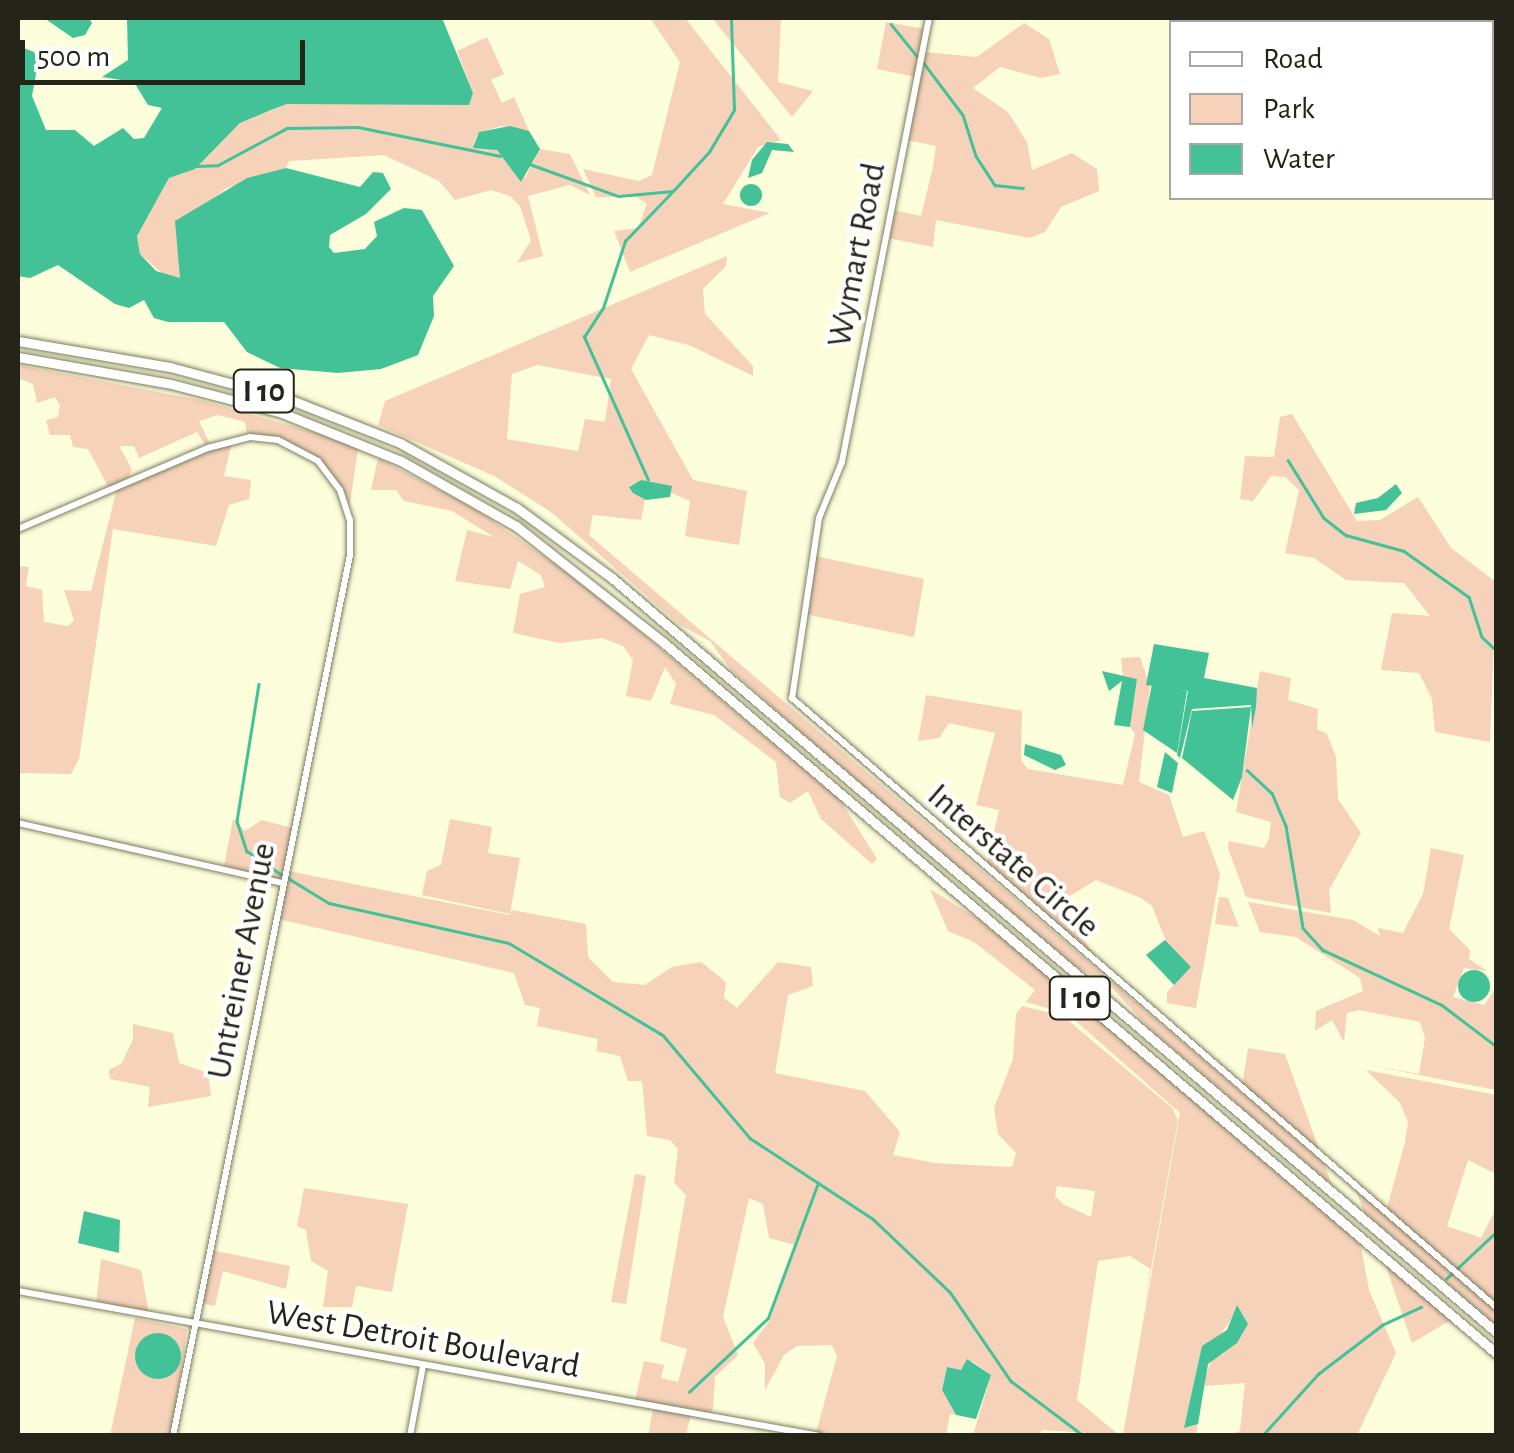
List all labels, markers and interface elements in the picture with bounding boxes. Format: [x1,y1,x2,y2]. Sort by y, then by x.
scale bar [25,20,310,82]
legend [1169,20,1494,200]
text: 500 m [37,42,110,72]
text: Road [1263,44,1323,74]
text: Park [1263,94,1315,124]
text: Water [1263,144,1335,174]
street label: Wymart Road [819,159,895,351]
road number: I 10 [232,364,296,418]
street label: Interstate Circle [918,775,1108,947]
street label: Untreiner Avenue [199,839,285,1083]
road number: I 10 [1048,971,1112,1025]
street label: West Detroit Boulevard [263,1292,583,1388]

